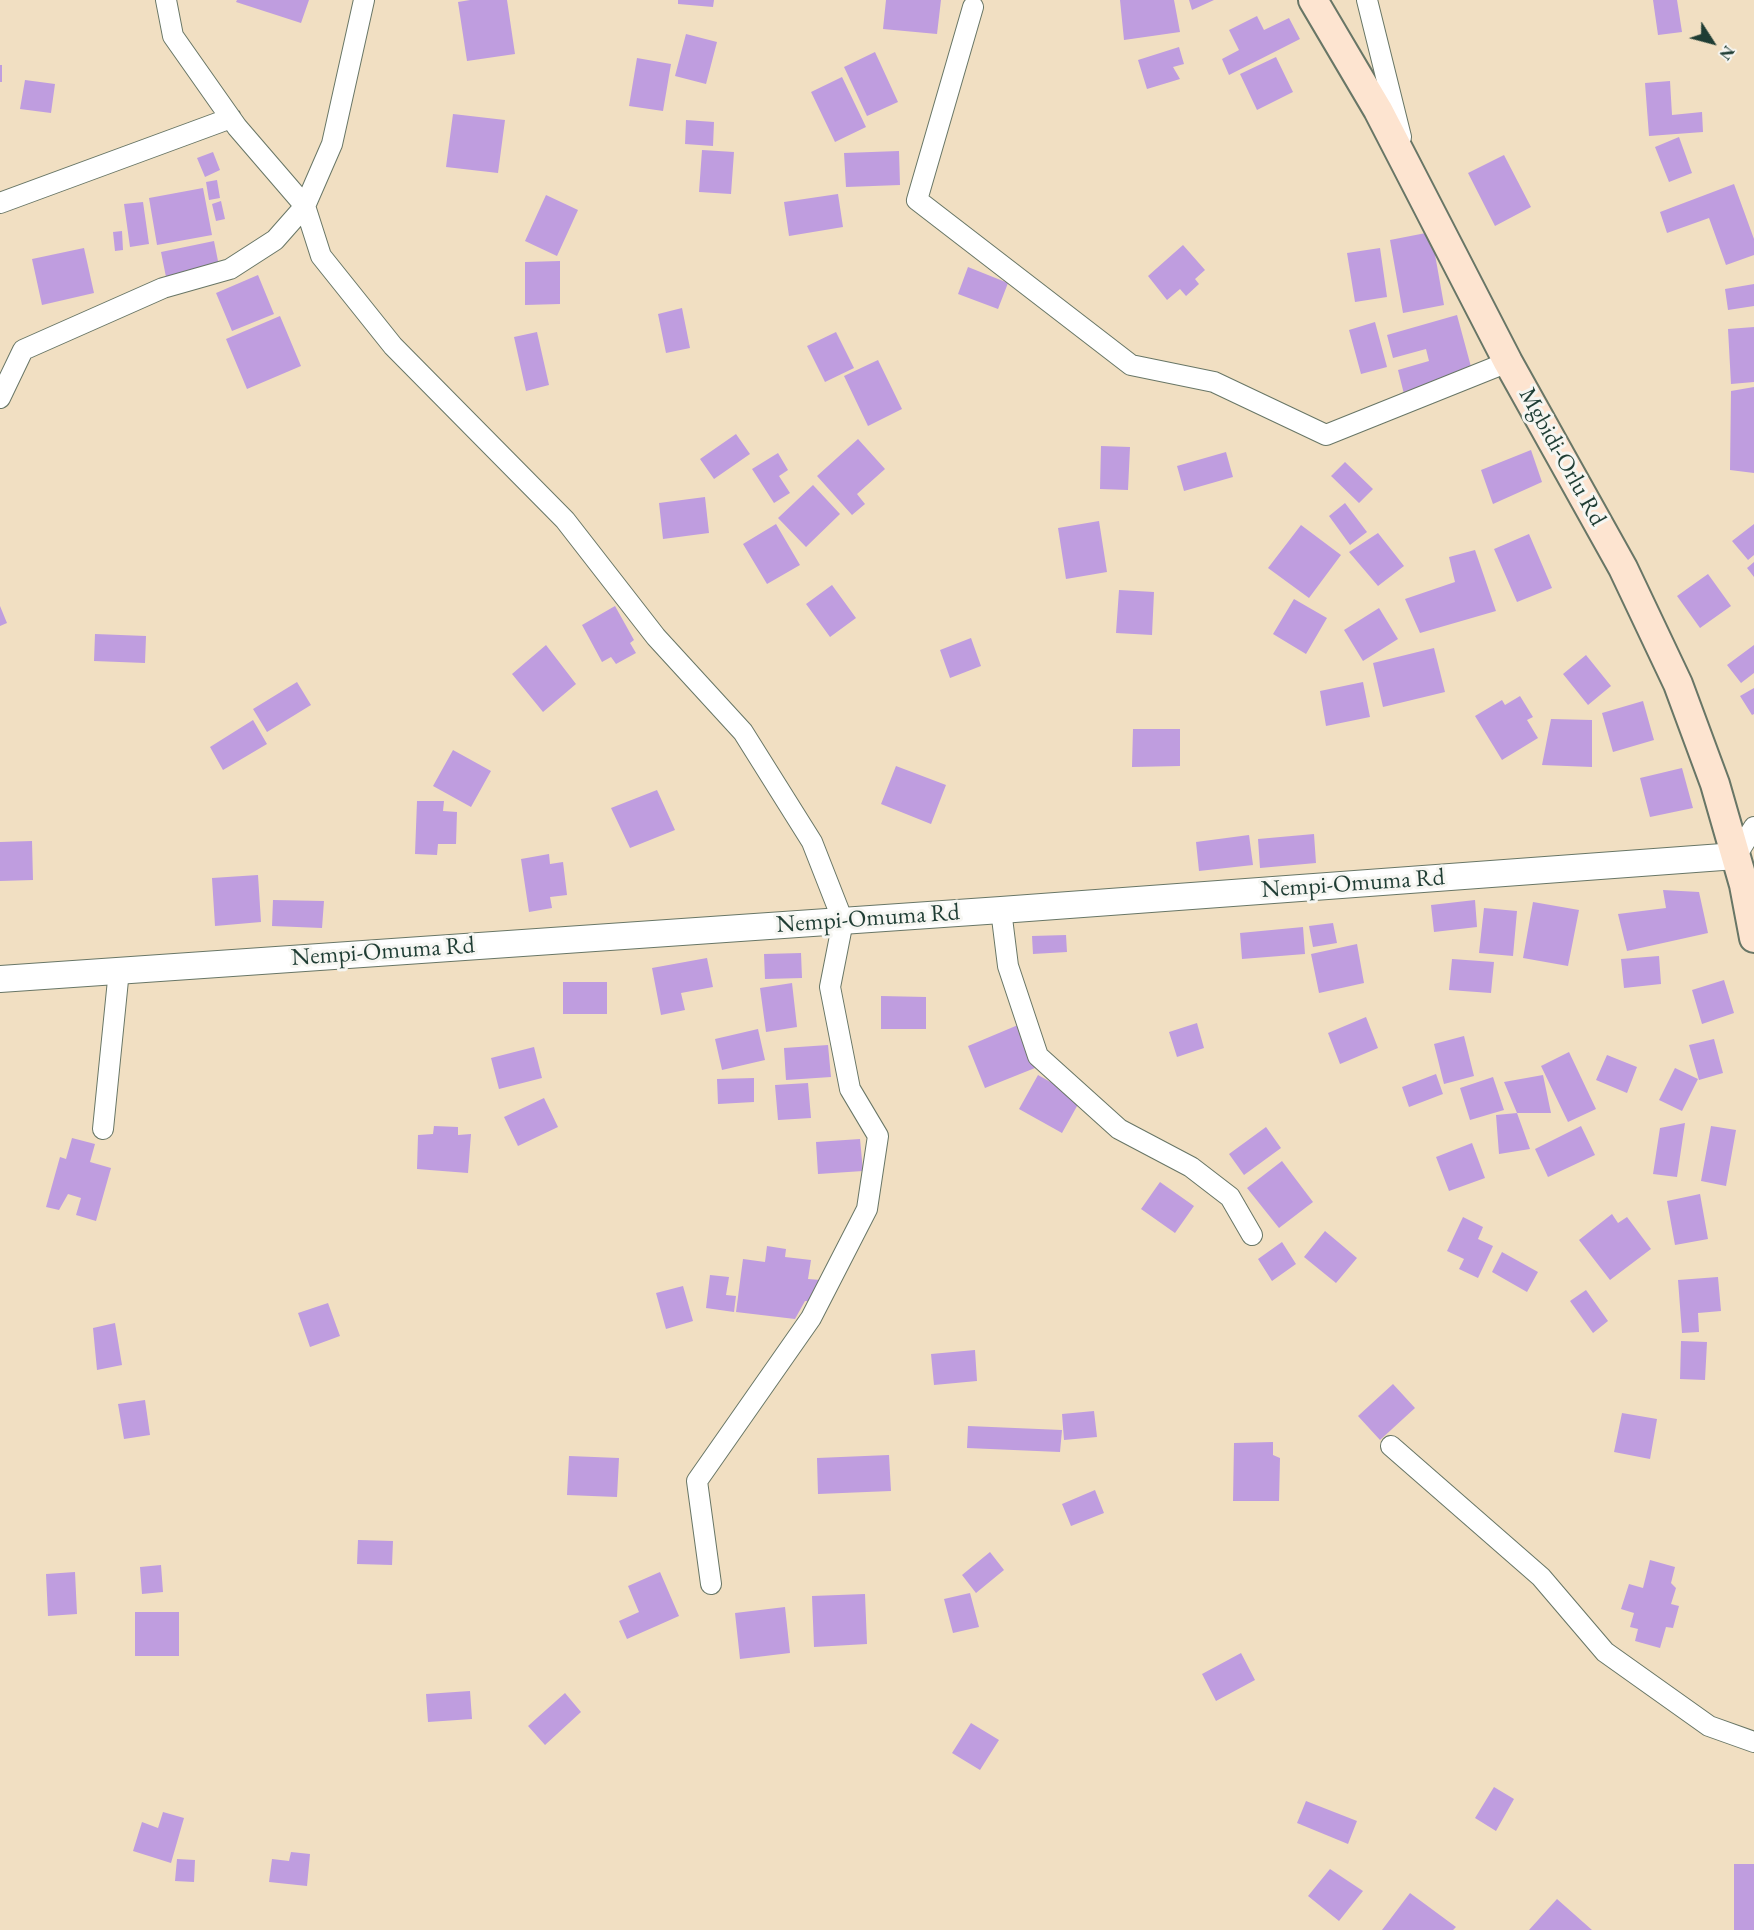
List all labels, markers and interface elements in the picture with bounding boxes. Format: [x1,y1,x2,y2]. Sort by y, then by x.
north arrow [1682,12,1742,72]
text: N [1715,41,1739,64]
street label: Mgbidi-Orlu Rd [1512,383,1612,531]
street label: Nempi-Omuma Rd [1260,863,1446,905]
street label: Nempi-Omuma Rd [775,898,961,940]
street label: Nempi-Omuma Rd [290,931,476,973]

